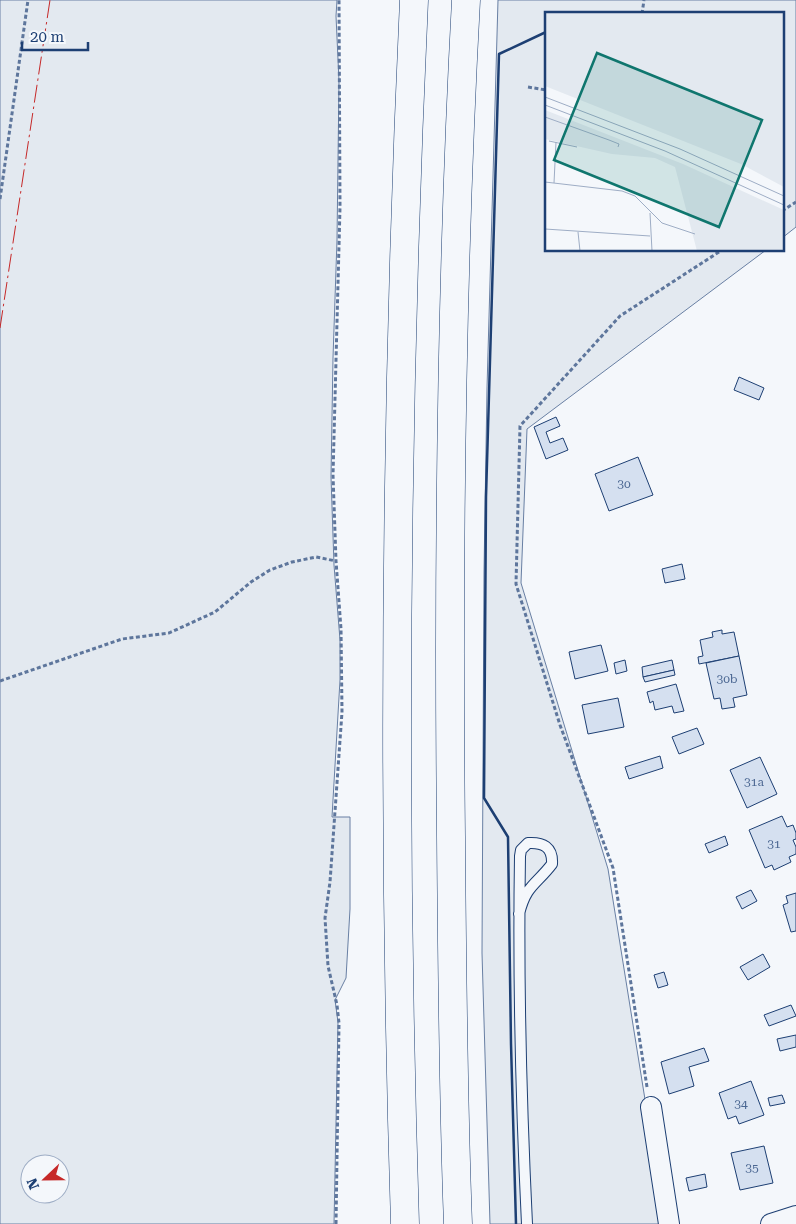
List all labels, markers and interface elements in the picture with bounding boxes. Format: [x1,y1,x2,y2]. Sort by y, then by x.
inset map [545,12,784,251]
scale bar [22,20,89,52]
text: 20 m [30,28,65,46]
house number: 30 [617,477,631,491]
house number: 30b [716,672,738,686]
house number: 31a [744,775,764,789]
house number: 31 [767,837,781,851]
house number: 34 [734,1097,748,1111]
north arrow [20,1154,70,1204]
house number: 35 [745,1161,759,1175]
text: N [23,1176,42,1192]

